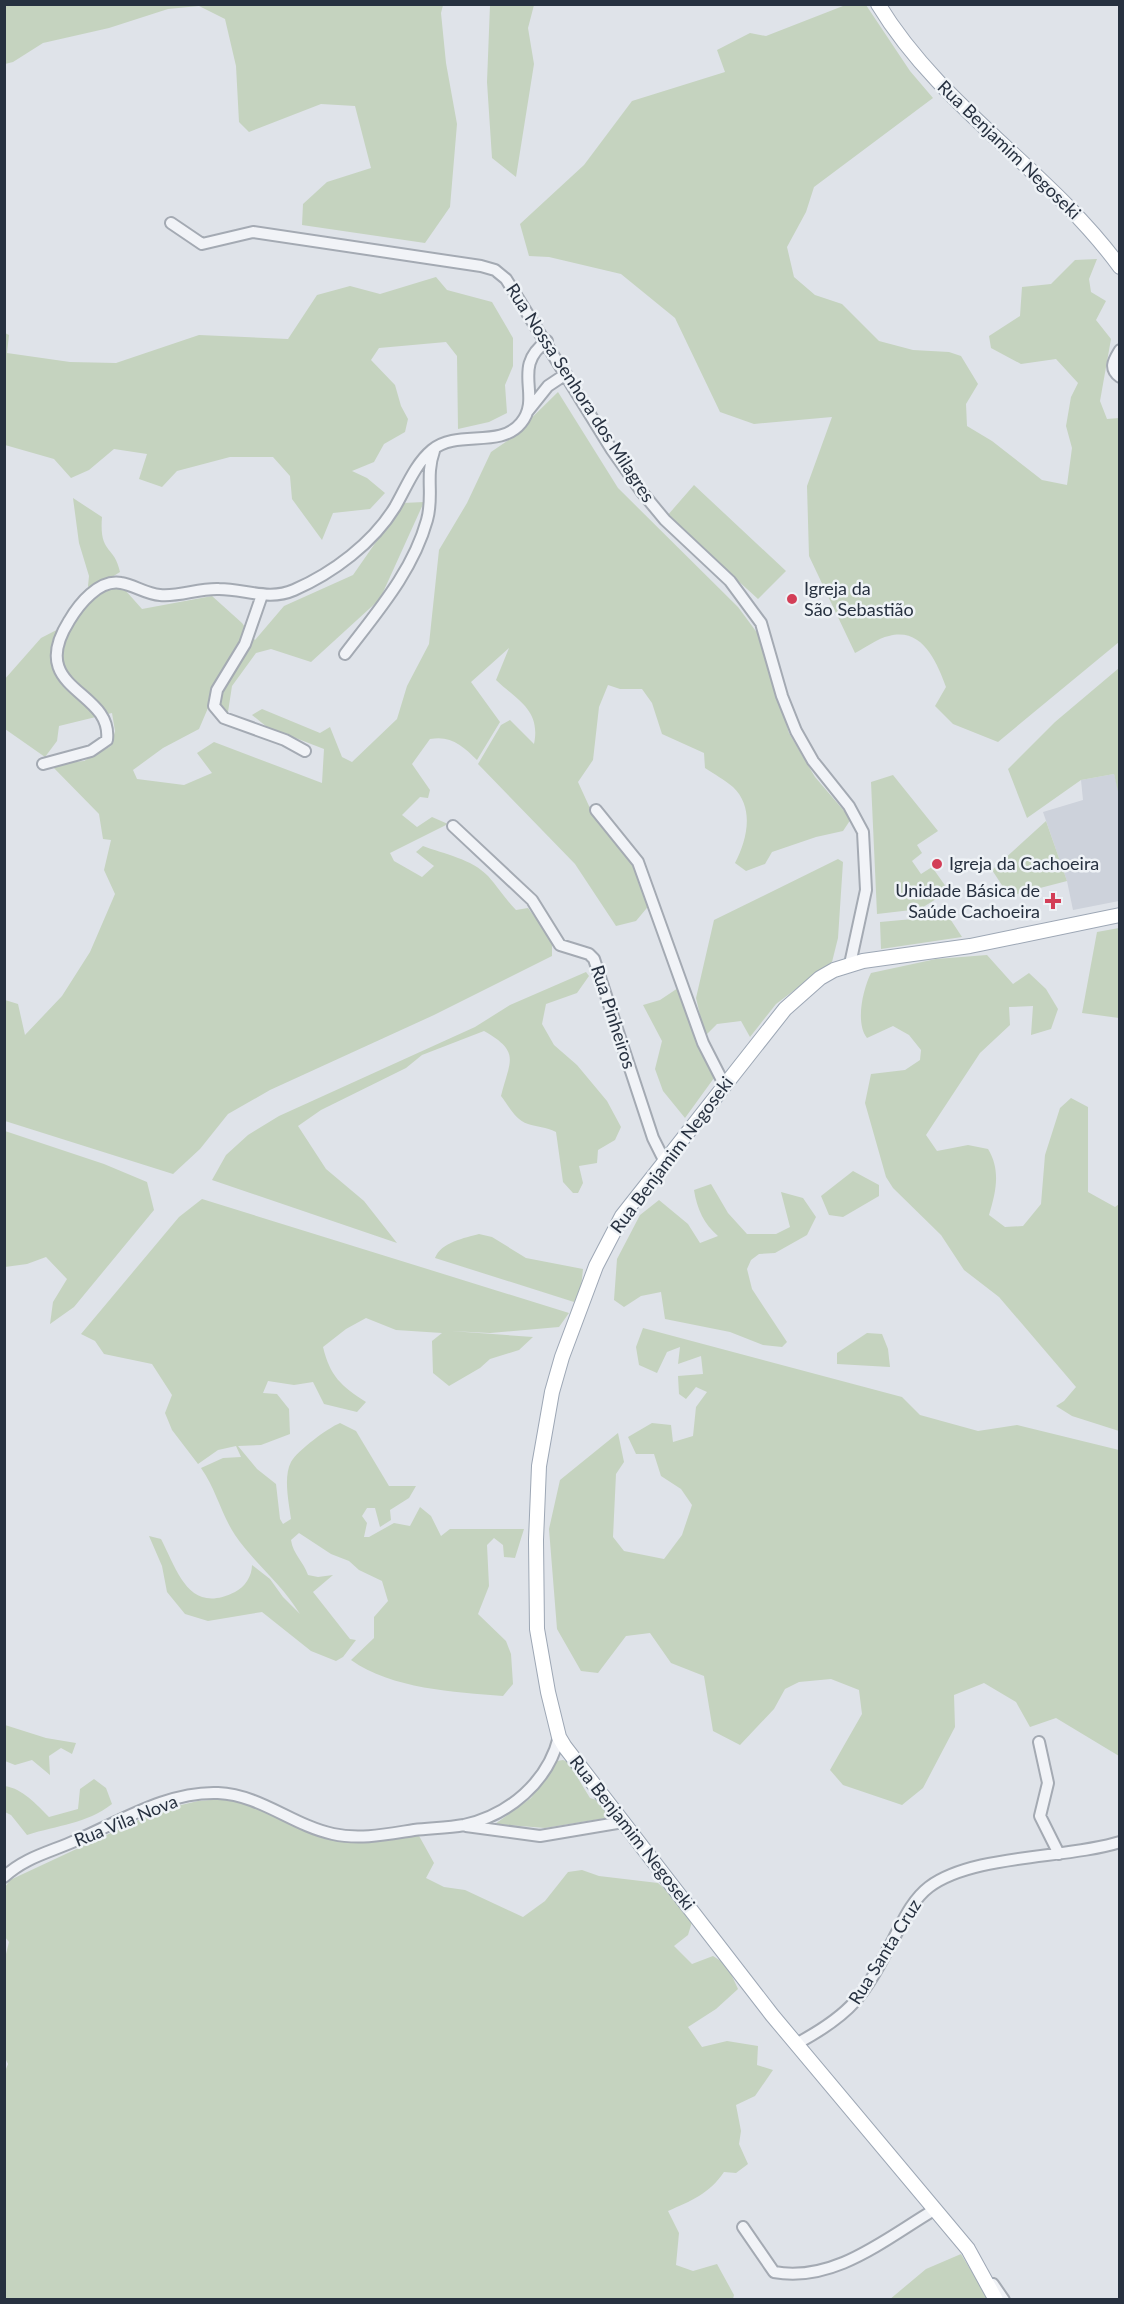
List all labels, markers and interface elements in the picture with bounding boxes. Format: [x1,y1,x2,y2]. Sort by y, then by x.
street label: Rua Benjamim Negoseki [934,75,1086,223]
street label: Rua Nossa Senhora dos Milagres [502,279,660,506]
place label: Igreja da São Sebastião [804,577,914,620]
marker: Igreja da São Sebastião [785,592,799,606]
place label: Igreja da Cachoeira [949,852,1099,874]
marker: Igreja da Cachoeira [930,857,944,871]
place label: Unidade Básica de Saúde Cachoeira [895,879,1040,922]
marker: Unidade Básica de Saúde Cachoeira [1044,892,1062,910]
street label: Rua Pinheiros [587,962,641,1071]
street label: Rua Benjamim Negoseki [605,1072,737,1237]
street label: Rua Benjamim Negoseki [565,1751,700,1914]
street label: Rua Vila Nova [71,1789,181,1851]
street label: Rua Santa Cruz [843,1895,925,2008]

